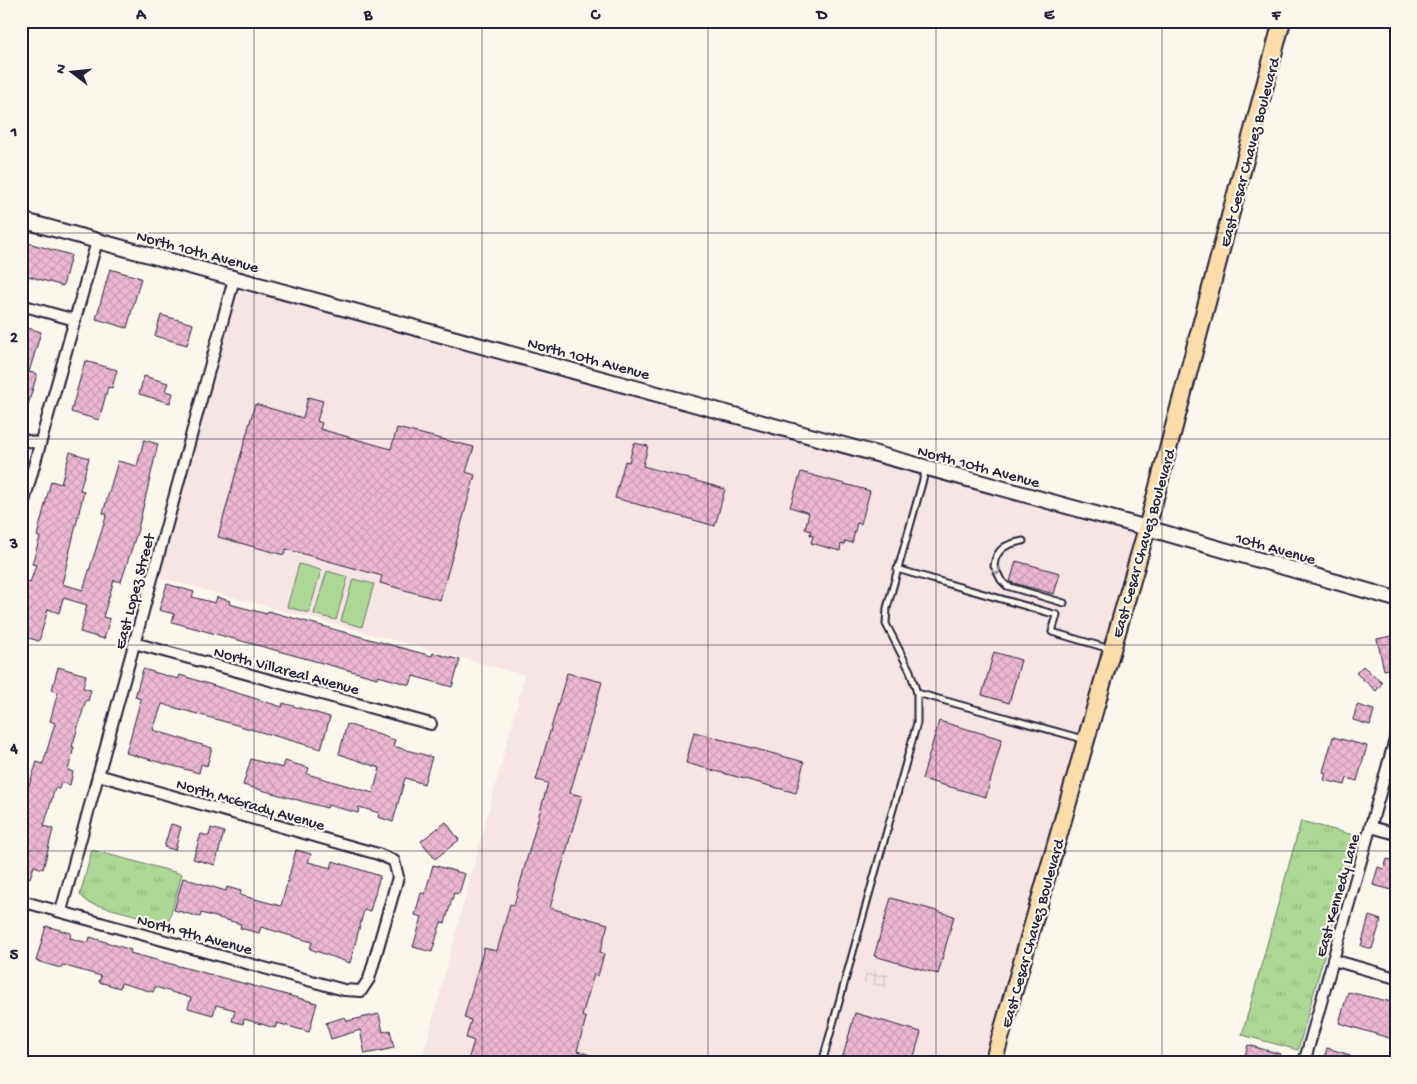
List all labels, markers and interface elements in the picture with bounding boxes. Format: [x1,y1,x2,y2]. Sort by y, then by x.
text: A [135,7,147,26]
text: B [363,7,373,26]
text: C [590,7,601,26]
text: D [815,7,828,26]
text: E [1044,7,1055,26]
text: F [1271,7,1282,26]
north arrow [48,48,98,98]
street label: East Cesar Chavez Boulevard [1217,55,1286,250]
text: N [52,62,71,76]
text: 1 [10,124,17,143]
street label: North 10th Avenue [134,228,261,279]
text: 2 [10,330,18,349]
street label: North 10th Avenue [525,335,652,386]
street label: North 10th Avenue [915,443,1042,494]
street label: East Cesar Chavez Boulevard [1109,446,1182,640]
street label: 10th Avenue [1232,530,1318,571]
street label: East Lopez Street [112,531,161,652]
text: 3 [9,536,18,555]
one-way arrow [991,566,1001,575]
street label: North Villareal Avenue [211,644,362,701]
text: 4 [9,741,18,760]
street label: North McGrady Avenue [174,776,327,837]
street label: East Kennedy Lane [1313,831,1366,960]
street label: East Cesar Chavez Boulevard [998,836,1071,1030]
street label: North 9th Avenue [134,912,254,961]
text: 5 [10,947,19,966]

